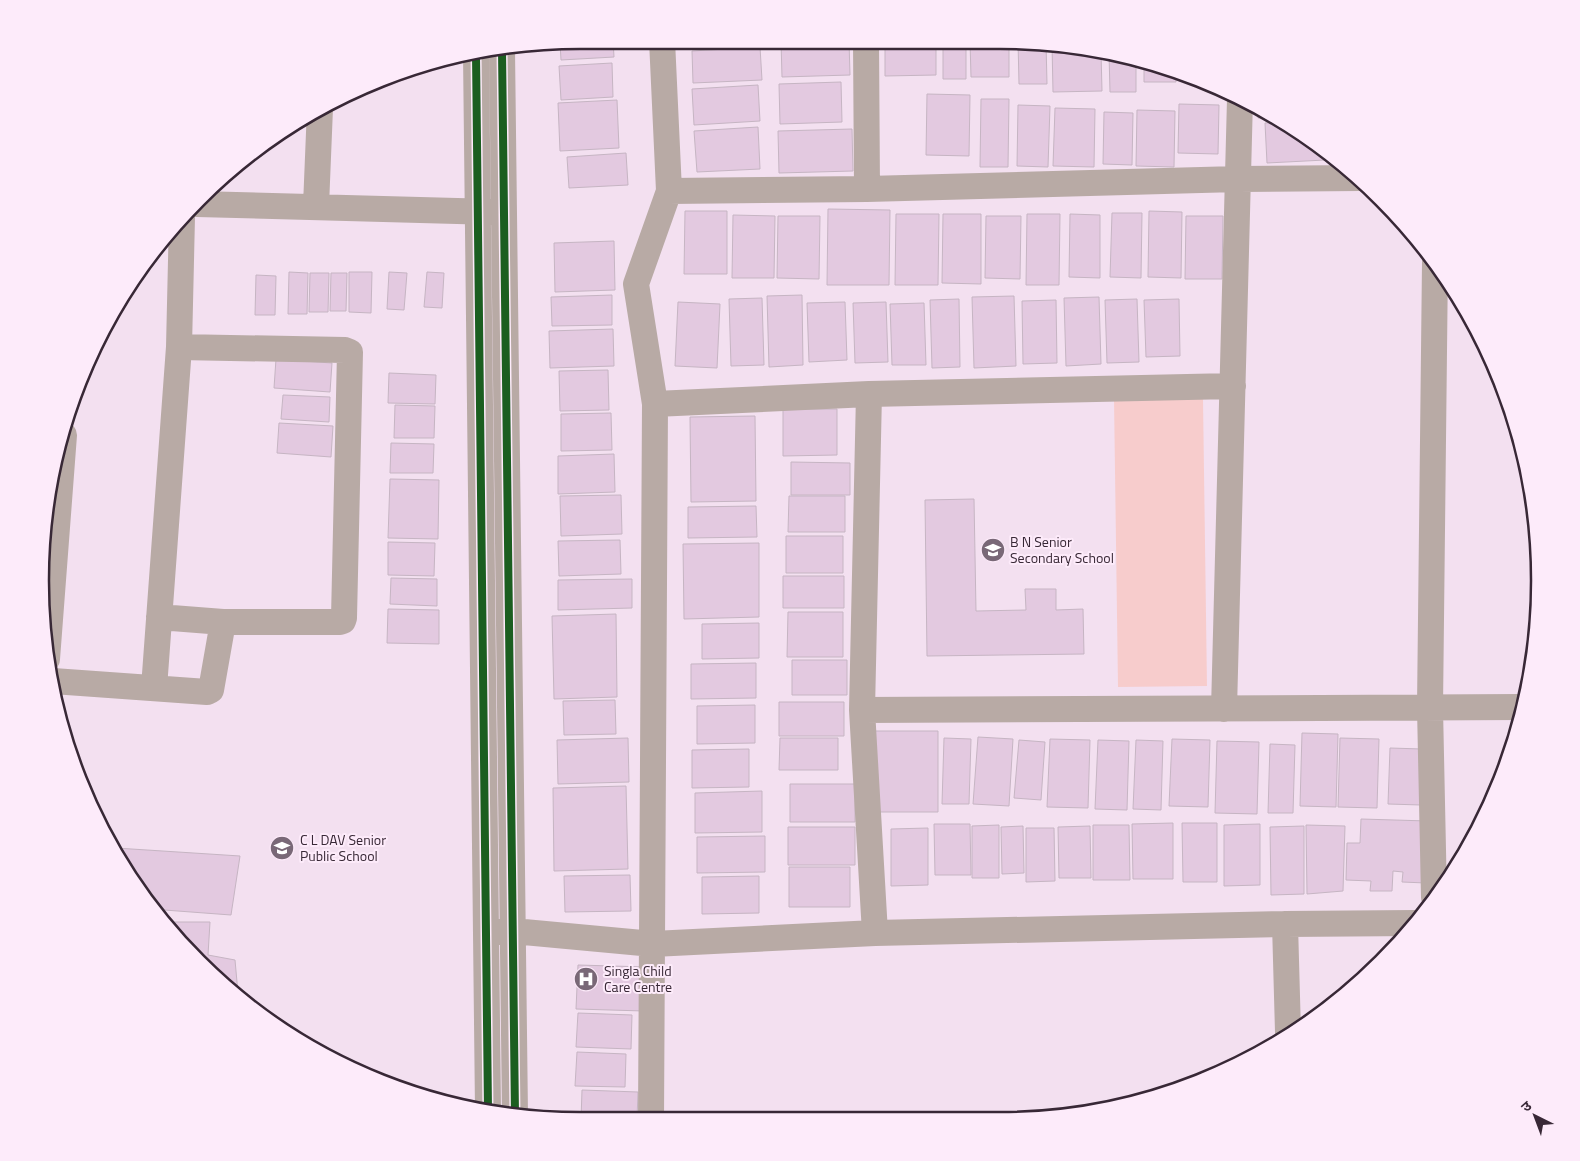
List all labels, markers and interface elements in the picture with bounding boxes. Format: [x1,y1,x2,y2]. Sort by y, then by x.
place label: B N Senior Secondary School [1010,531,1114,568]
school or university icon: B N Senior Secondary School [980,537,1006,563]
place label: C L DAV Senior Public School [300,829,386,866]
school or university icon: C L DAV Senior Public School [269,835,295,861]
place label: Singla Child Care Centre [604,960,672,997]
hospital icon: Singla Child Care Centre [573,966,599,992]
north arrow [1510,1091,1560,1141]
text: उ [1516,1095,1537,1117]

